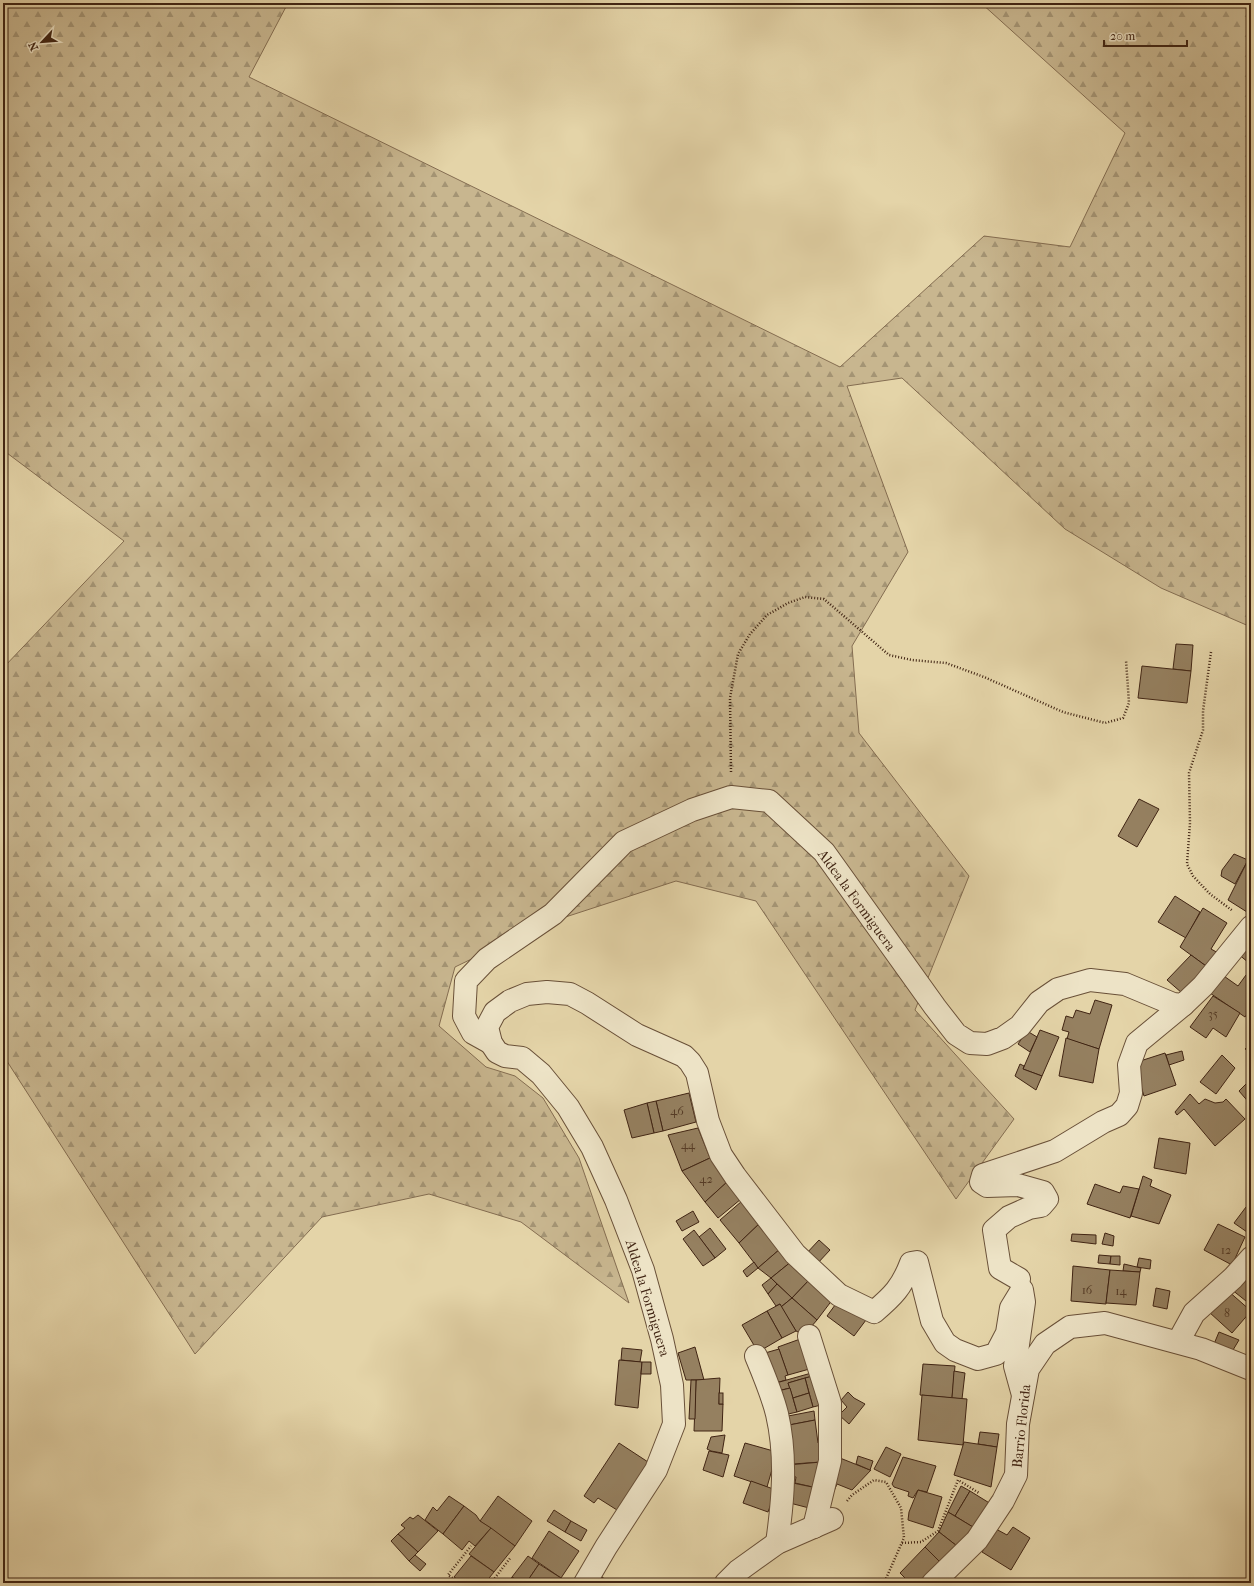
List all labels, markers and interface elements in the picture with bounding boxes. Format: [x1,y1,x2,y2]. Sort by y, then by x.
north arrow [22,22,62,62]
scale bar [1104,22,1187,48]
text: 20 m [1110,29,1135,43]
text: N [26,39,41,53]
street label: Aldea la Formiguera [813,845,899,955]
house number: 35 [1208,1007,1218,1021]
house number: 46 [670,1104,684,1118]
house number: 44 [681,1138,696,1152]
house number: 42 [699,1172,713,1186]
street label: Aldea la Formiguera [621,1237,674,1359]
house number: 12 [1221,1243,1231,1257]
house number: 16 [1082,1283,1093,1297]
house number: 14 [1115,1284,1128,1298]
house number: 8 [1224,1306,1230,1320]
street label: Barrio Florida [1009,1383,1034,1469]

